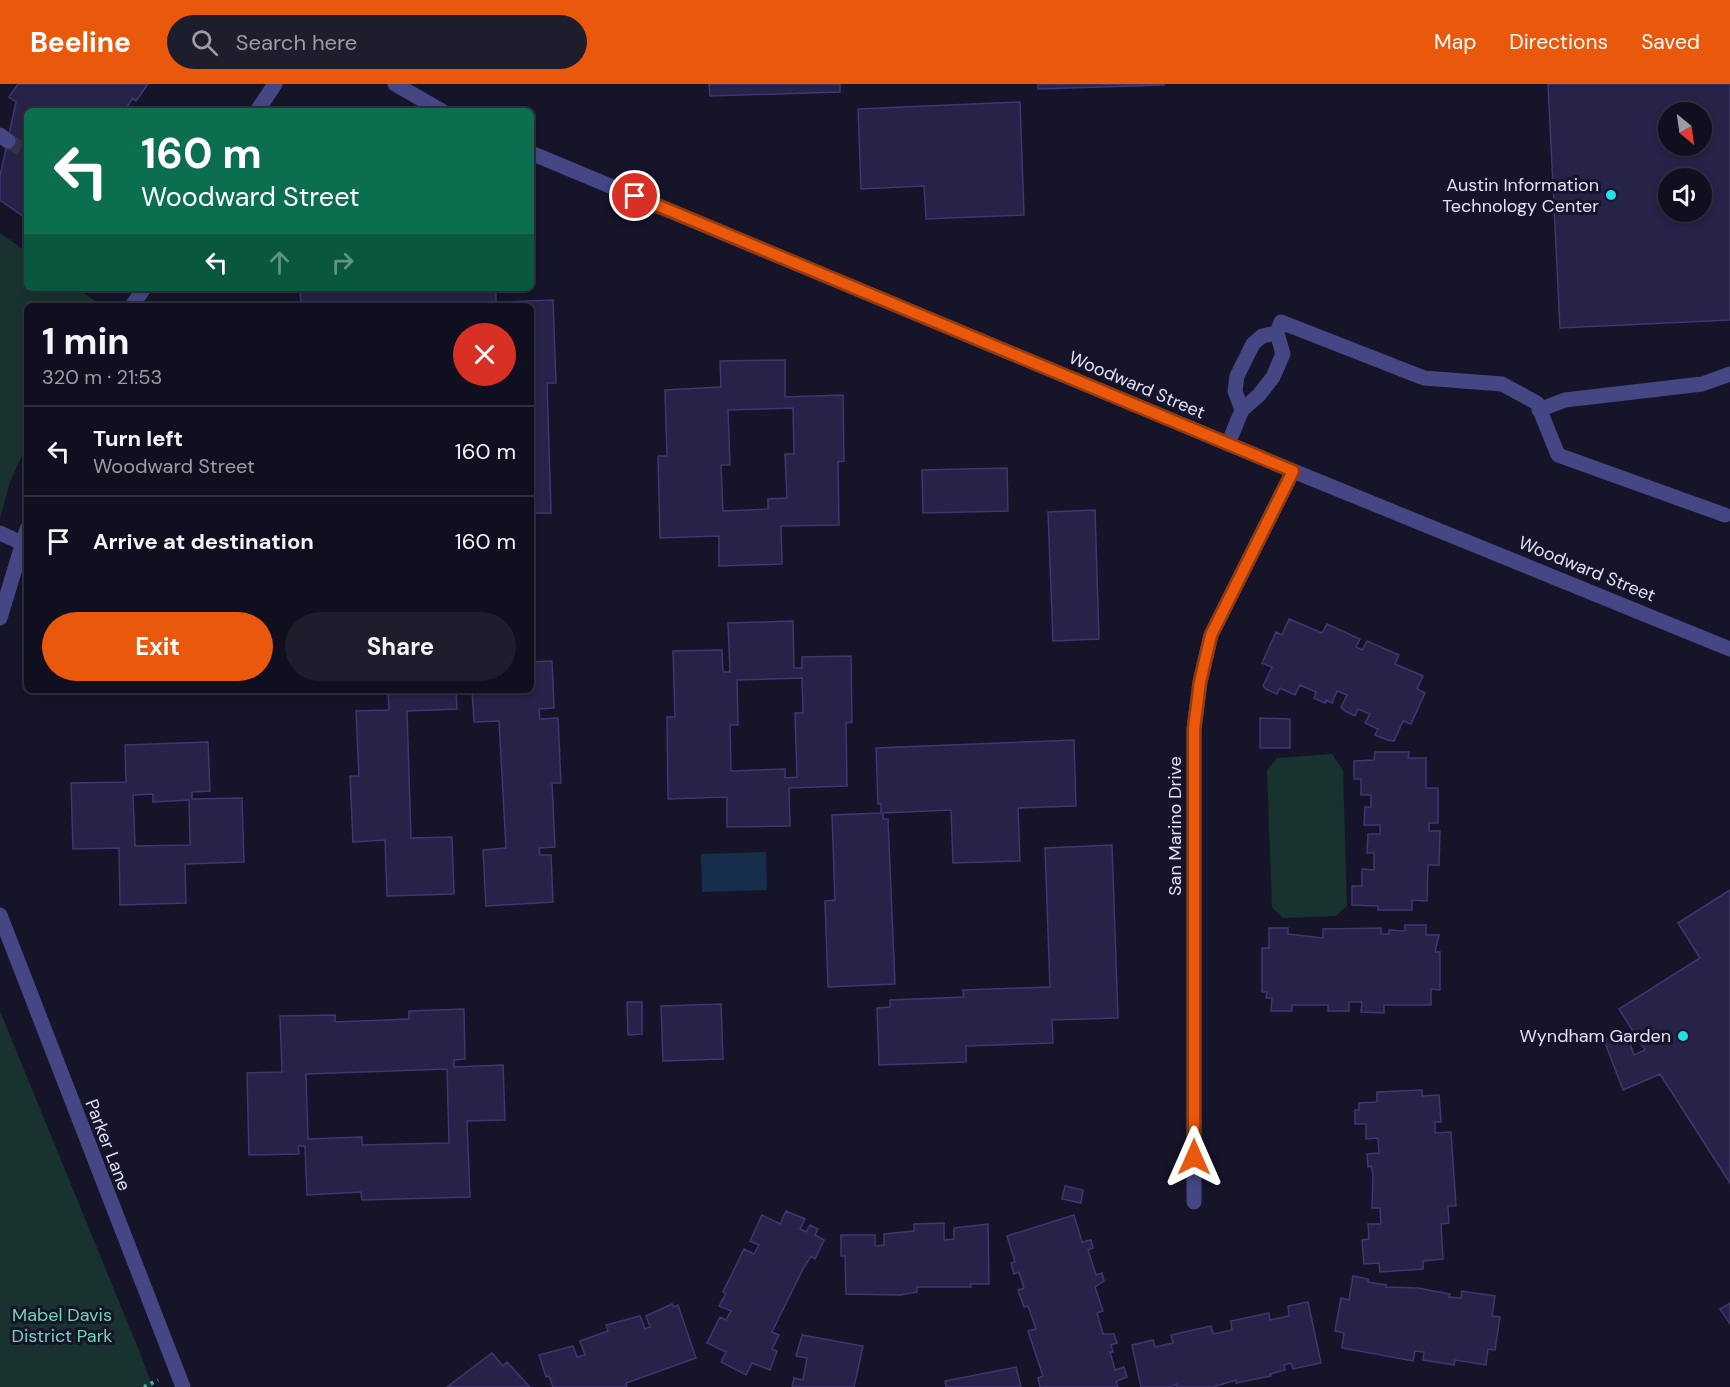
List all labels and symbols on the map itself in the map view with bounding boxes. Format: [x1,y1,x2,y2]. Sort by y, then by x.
north arrow [1658,102,1712,156]
pin [609,170,660,221]
place label: Austin Information Technology Center [1442,173,1599,218]
marker: Austin Information Technology Center [1604,188,1618,202]
street label: Woodward Street [1065,345,1209,425]
street label: Woodward Street [1515,531,1659,607]
street label: San Marino Drive [1163,756,1187,896]
place label: Wyndham Garden [1519,1024,1671,1048]
marker: Wyndham Garden [1676,1029,1690,1043]
street label: Parker Lane [80,1096,136,1194]
position arrow [1162,1125,1226,1189]
park label: Mabel Davis District Park [12,1303,112,1348]

